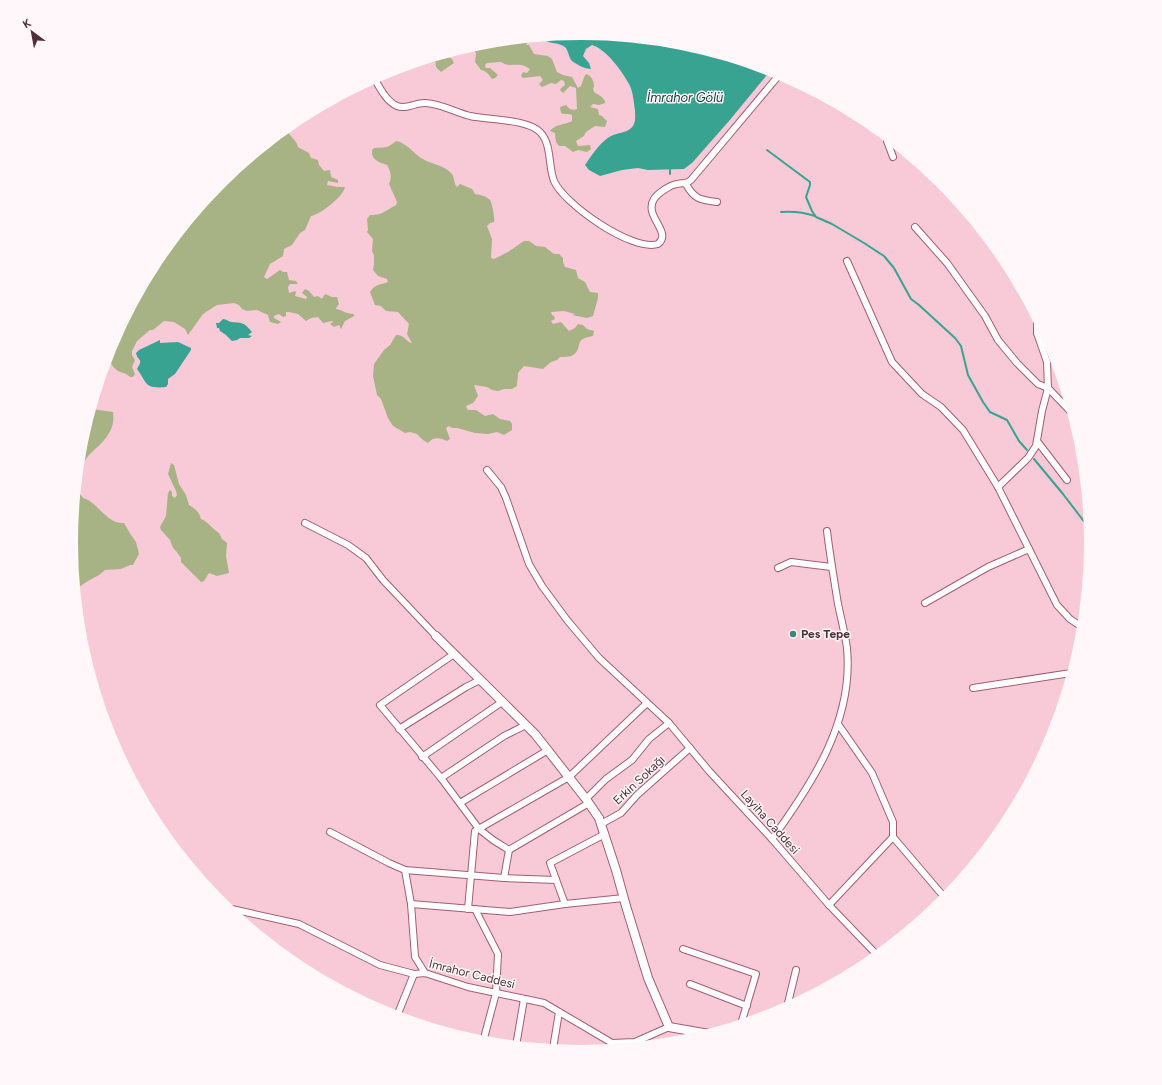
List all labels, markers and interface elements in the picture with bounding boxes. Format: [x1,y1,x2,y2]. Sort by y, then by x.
north arrow [12,12,52,52]
text: K [20,16,34,31]
water label: İmrahor Gölü [647,89,723,105]
place label: Pes Tepe [801,627,850,641]
marker: Pes Tepe [788,629,798,639]
street label: Erkin Sokağı [610,753,668,807]
street label: Layiha Caddesi [738,787,802,857]
street label: İmrahor Caddesi [428,957,516,991]

